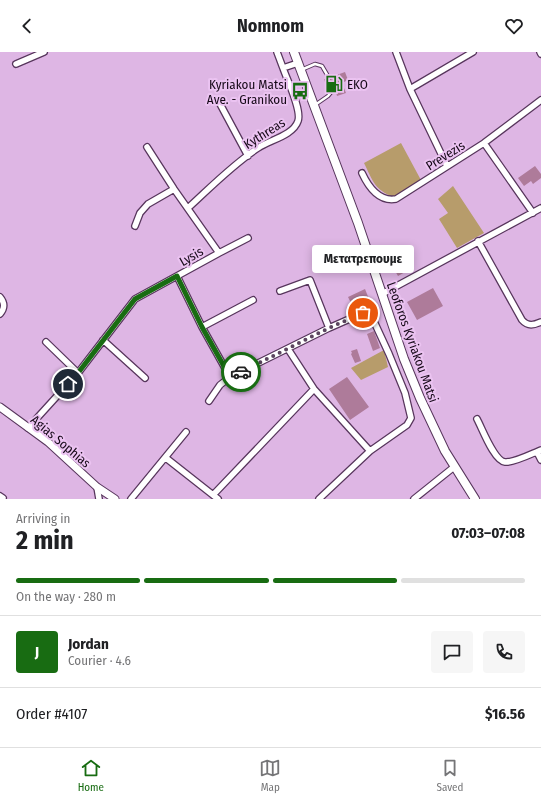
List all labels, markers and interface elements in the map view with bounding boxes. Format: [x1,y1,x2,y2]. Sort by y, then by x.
icon: back [16,15,38,37]
text: Nomnom [237,15,304,37]
icon: heart [503,15,525,37]
fuel station icon: EKO [324,74,344,94]
place label: Kyriakou Matsi Ave. - Granikou [207,77,287,107]
place label: EKO [347,77,368,92]
bus stop icon: Kyriakou Matsi Ave. - Granikou [290,81,310,101]
street label: Kythreas [241,115,288,152]
street label: Prevezis [423,137,468,173]
street label: Lysis [177,243,206,269]
callout: Μετατρεπουμε [312,245,414,273]
text: Μετατρεπουμε [324,251,402,266]
street label: Leoforos Kyriakou Matsi [384,280,441,404]
pin [346,296,380,330]
icon: bag [352,302,374,324]
courier [221,352,261,392]
icon: car [230,361,252,383]
pin [51,367,85,401]
icon: home [57,373,79,395]
street label: Agias Sophias [28,412,94,471]
text: Arriving in [16,511,70,526]
text: 07:03–07:08 [451,524,525,542]
text: 2 min [16,525,74,556]
text: On the way · 280 m [16,589,116,604]
button: chat [431,631,473,673]
button: phone [483,631,525,673]
text: Jordan [68,635,109,653]
text: J [35,643,39,661]
text: Courier · 4.6 [68,653,131,668]
text: Order #4107 [16,705,87,723]
text: $16.56 [485,705,525,723]
tab: Home [78,757,104,794]
tab: Map [259,757,281,794]
tab: Saved [436,757,463,794]

